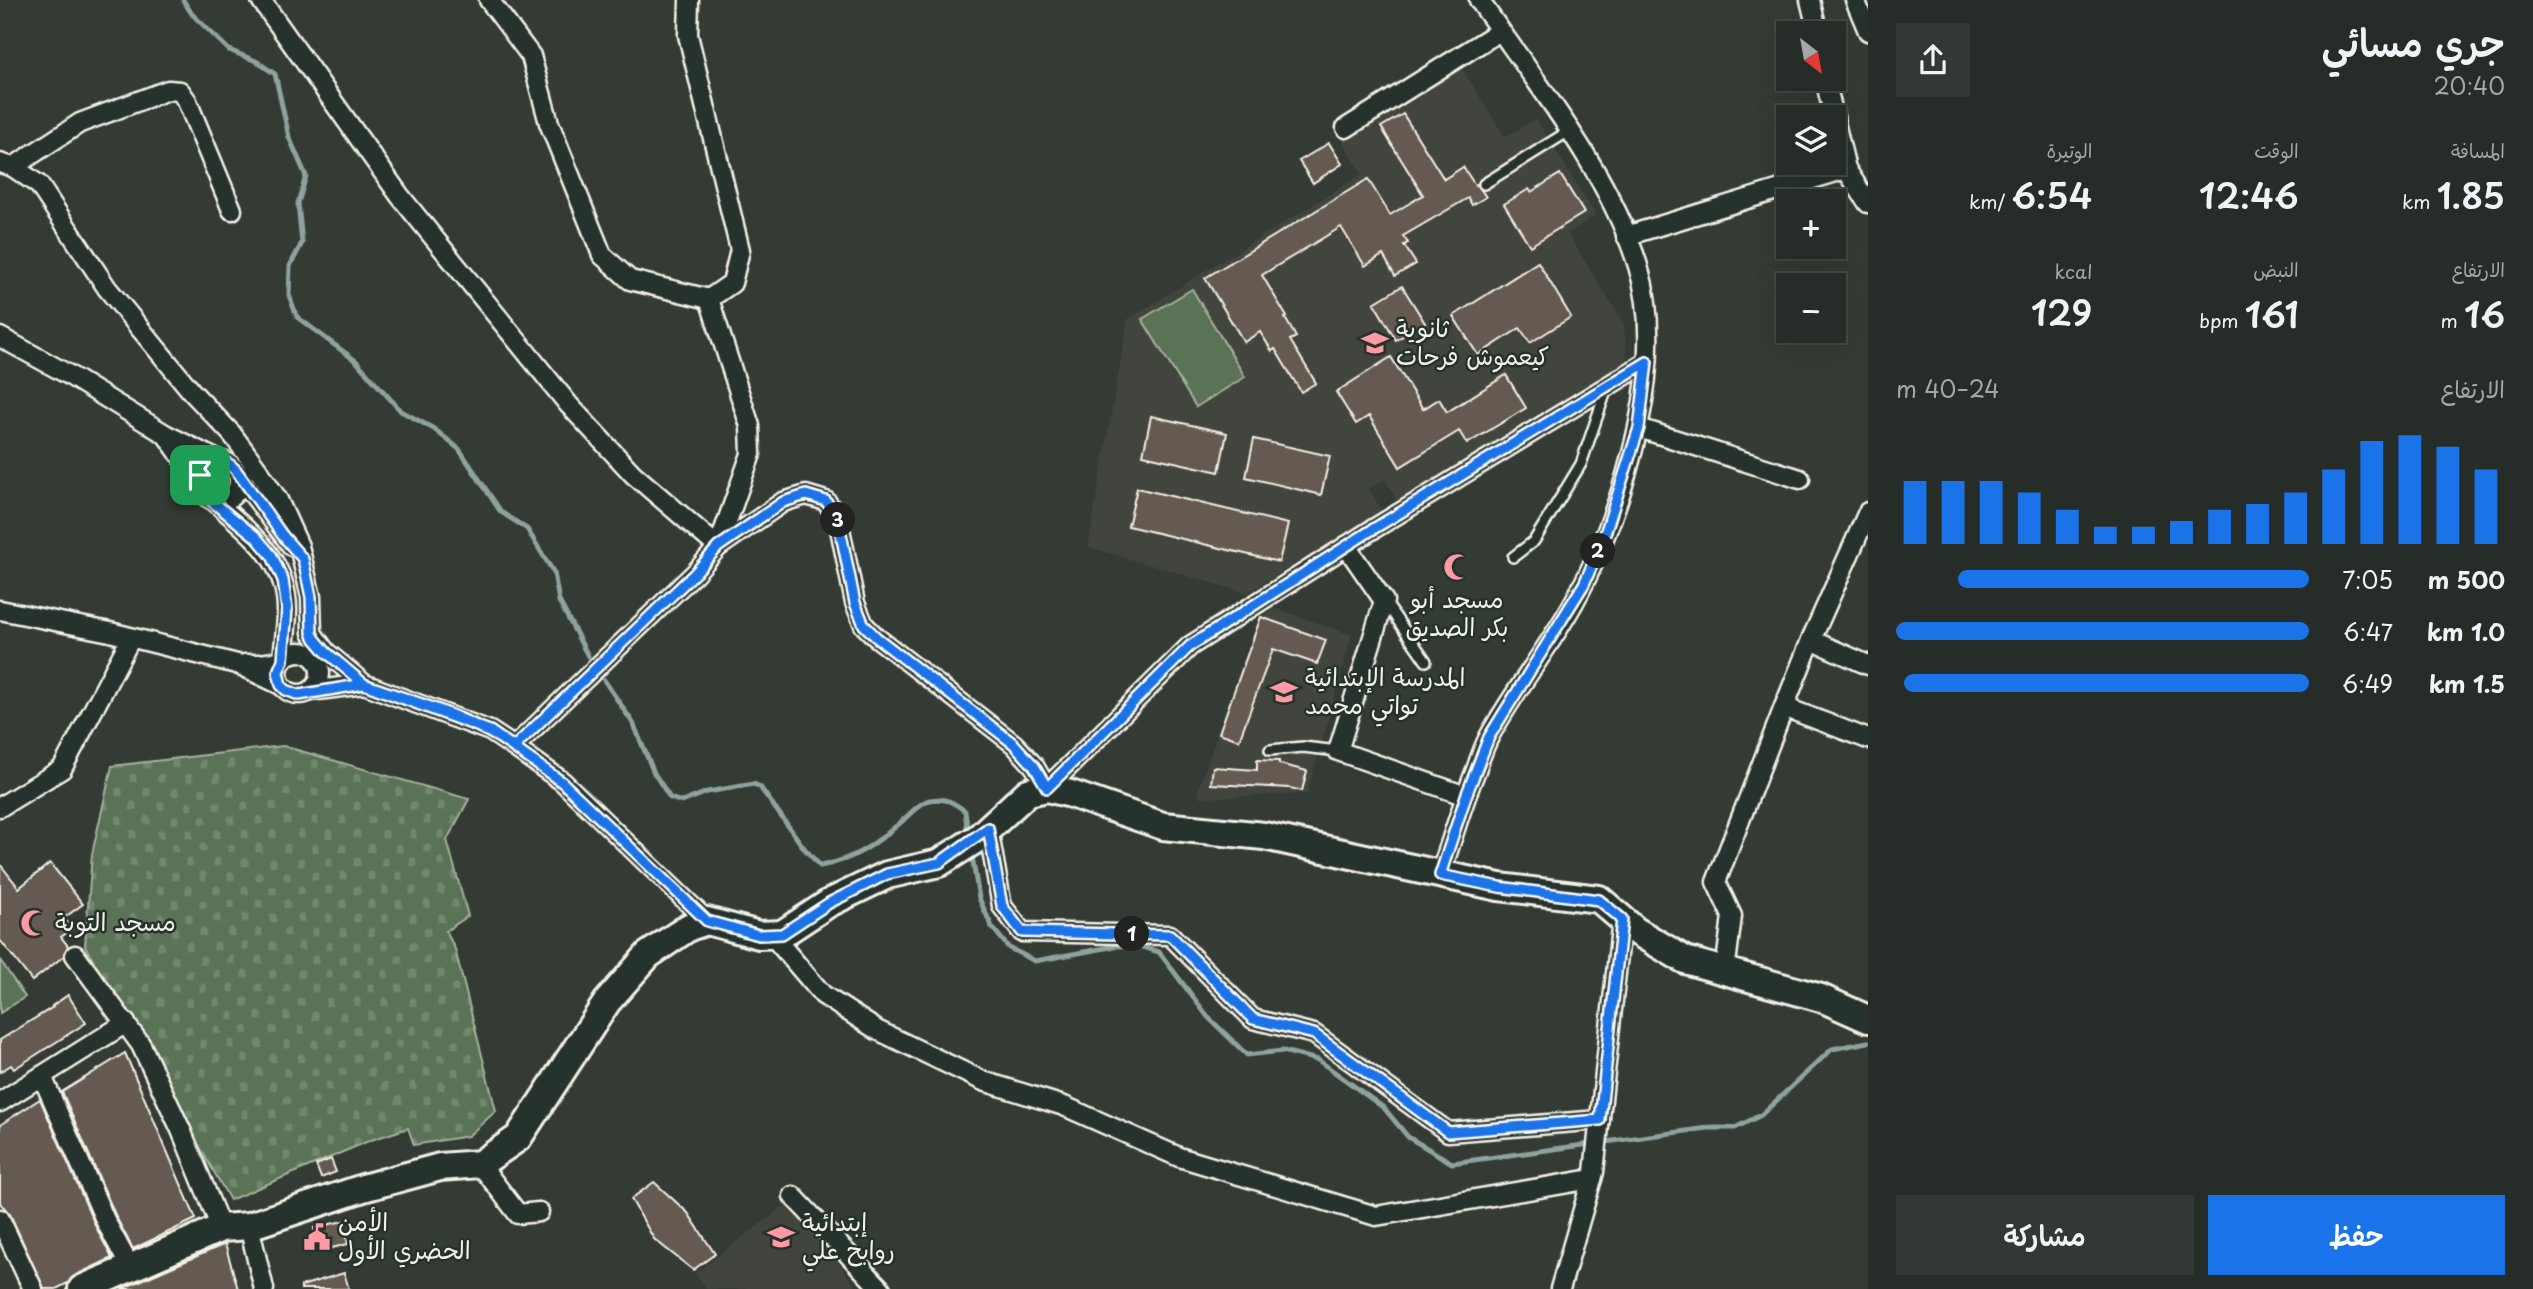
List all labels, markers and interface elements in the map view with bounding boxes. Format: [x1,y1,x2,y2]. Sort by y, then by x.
text: جري مسائي [2321,13,2505,70]
north arrow [1776,21,1846,91]
map controls [1776,21,1846,343]
button: share [1896,23,1970,97]
text: 20:40 [2434,68,2505,103]
button: layers [1776,105,1846,175]
text: الوتيرة [2046,136,2092,164]
text: الوقت [2254,136,2299,164]
text: المسافة [2451,136,2505,164]
text: 6:54 [2012,168,2092,221]
text: 12:46 [2199,168,2299,221]
text: 1.85 [2437,168,2505,221]
text: /km [1969,187,2012,215]
text: km [2402,187,2437,215]
button: + [1776,189,1846,259]
text: النبض [2253,255,2299,283]
text: الارتفاع [2452,255,2505,283]
text: kcal [2054,257,2092,285]
button: − [1776,273,1846,343]
text: 129 [2031,285,2092,338]
text: 161 [2245,287,2299,340]
text: 16 [2464,287,2505,340]
text: bpm [2199,306,2245,334]
text: m [2441,306,2464,334]
place label: ثانوية كيعموش فرحات [1396,309,1549,373]
school or university icon: ثانوية كيعموش فرحات [1360,328,1390,358]
text: 24–40 m [1896,371,2000,406]
text: الارتفاع [2441,371,2505,406]
pin [170,445,230,505]
icon: arrive [181,456,219,494]
pin: 3 [820,503,856,538]
text: 3 [831,505,844,533]
pin: 2 [1580,534,1616,568]
text: 2 [1591,536,1604,564]
mosque icon: مسجد أبو بكر الصديق [1442,552,1472,582]
text: 7:05 [2342,562,2393,597]
text: 500 m [2428,562,2505,597]
place label: مسجد أبو بكر الصديق [1405,580,1509,644]
text: 6:47 [2343,614,2393,649]
text: 1.0 km [2427,614,2505,649]
place label: المدرسة الإبتدائية تواتي محمد [1305,658,1465,727]
text: 6:49 [2342,666,2393,701]
text: 1.5 km [2429,666,2505,701]
school or university icon: المدرسة الإبتدائية تواتي محمد [1269,677,1299,707]
place label: مسجد التوبة [55,903,176,939]
mosque icon: مسجد التوبة [19,908,49,938]
pin: 1 [1114,916,1150,951]
text: 1 [1127,919,1136,947]
button: مشاركة [1896,1195,2194,1275]
button: حفظ [2208,1195,2505,1275]
place label: الأمن الحضري الأول [338,1203,471,1268]
place label: إبتدائية روابح علي [802,1203,895,1272]
public building icon: الأمن الحضري الأول [302,1222,332,1252]
school or university icon: إبتدائية روابح علي [766,1222,796,1252]

